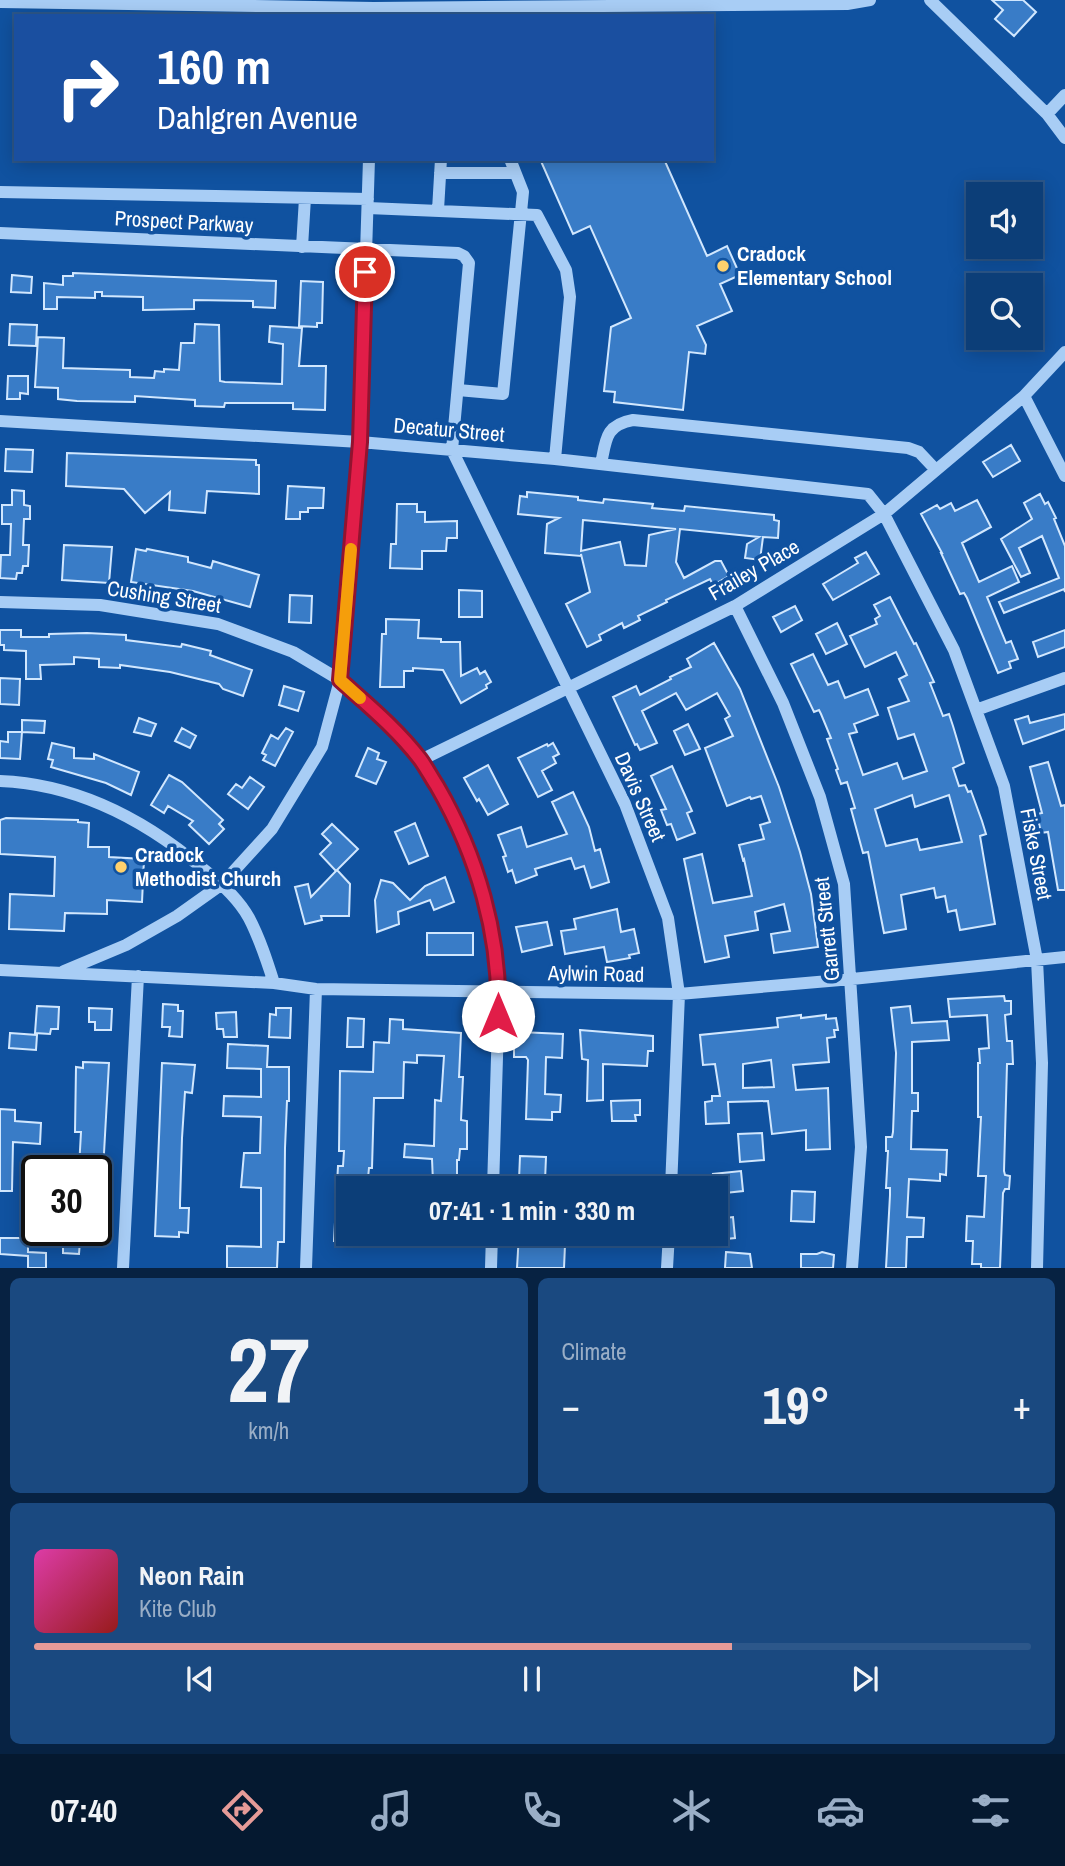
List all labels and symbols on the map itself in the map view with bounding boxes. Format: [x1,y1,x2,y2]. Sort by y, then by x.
street label: Prospect Parkway [114,203,254,240]
place label: Cradock Elementary School [737,239,892,292]
pin [335,242,395,302]
marker: Cradock Elementary School [715,258,731,274]
street label: Decatur Street [392,410,506,449]
street label: Frailey Place [703,532,805,607]
street label: Cushing Street [105,573,223,620]
street label: Davis Street [608,748,673,846]
street label: Fiske Street [1013,806,1060,902]
place label: Cradock Methodist Church [135,840,281,893]
marker: Cradock Methodist Church [113,859,129,875]
street label: Garrett Street [807,875,846,982]
street label: Aylwin Road [547,958,644,989]
position arrow [461,979,535,1053]
speed limit sign: 30 [21,1155,112,1246]

